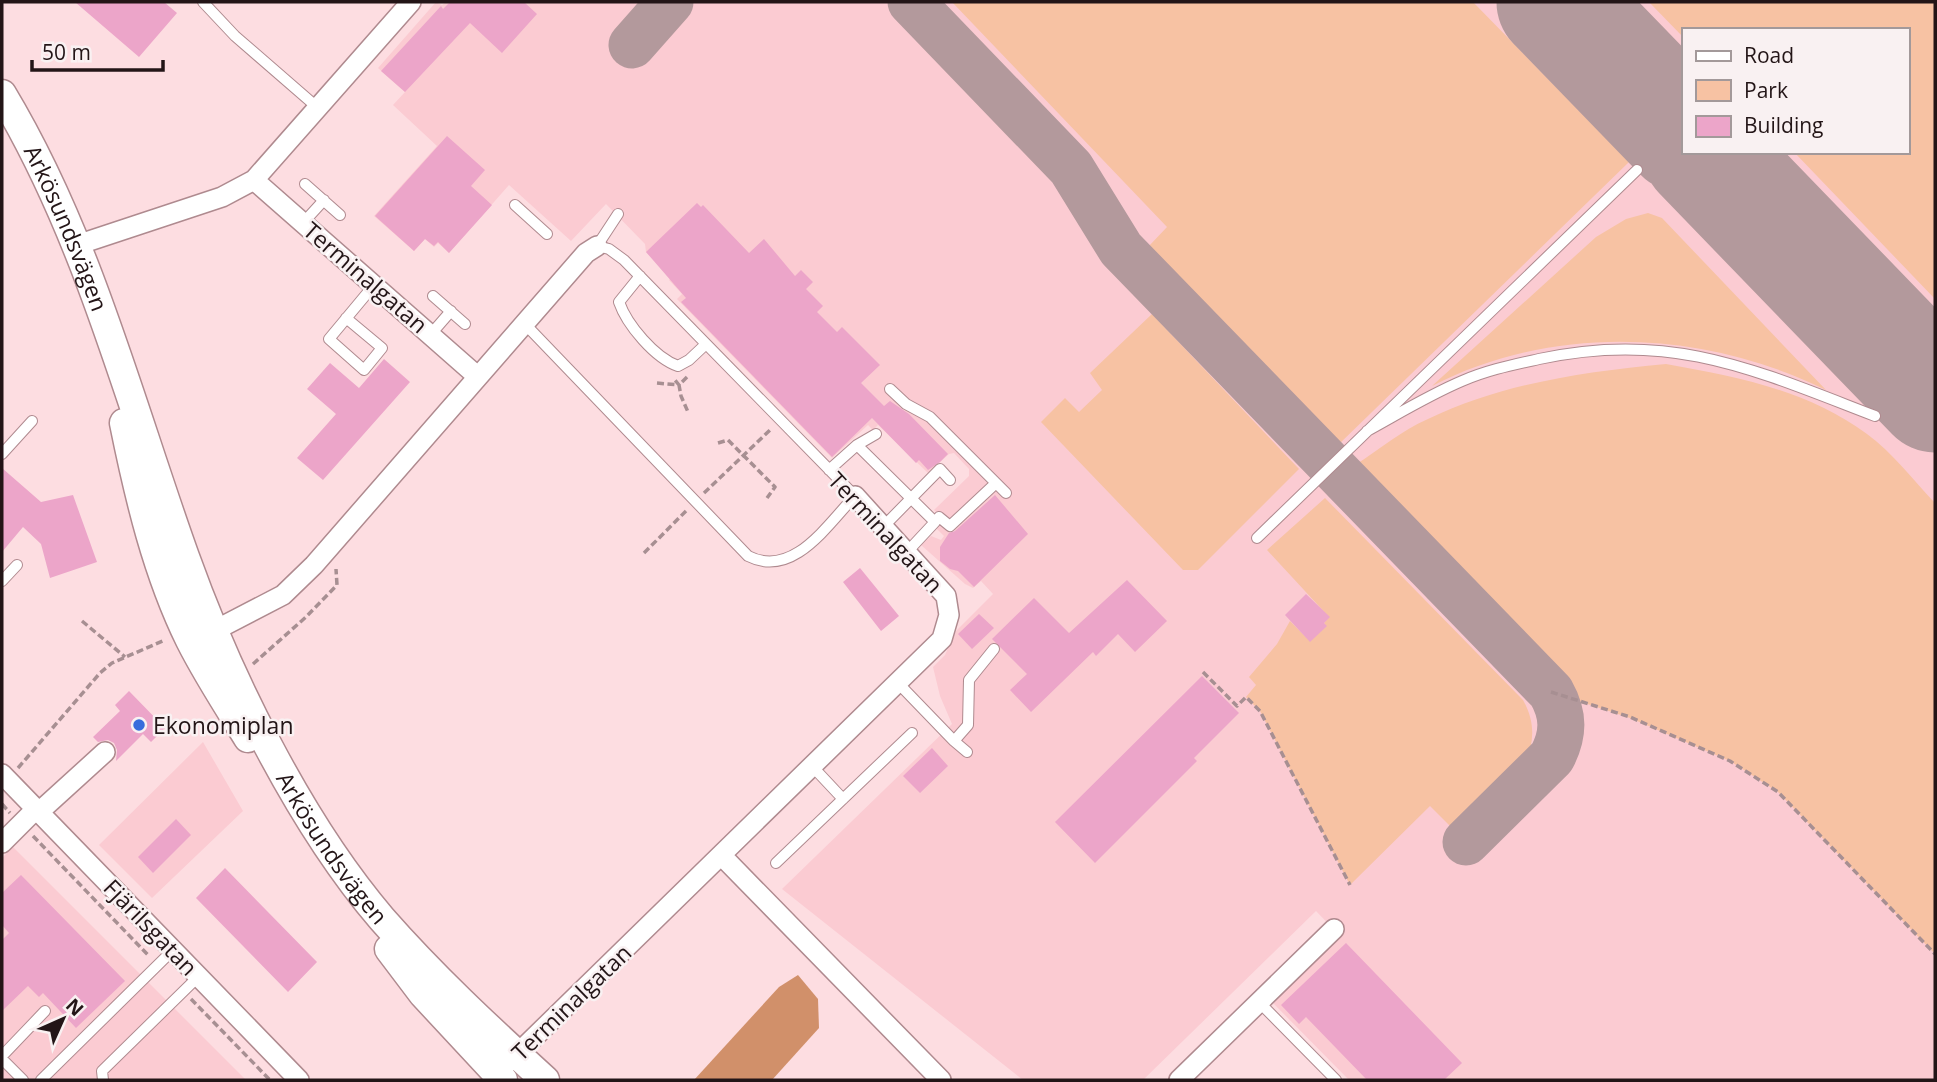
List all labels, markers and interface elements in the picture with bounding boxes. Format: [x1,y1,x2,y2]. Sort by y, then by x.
scale bar [32,28,163,72]
legend [1682,28,1909,154]
text: 50 m [42,38,91,66]
text: Road [1744,41,1794,69]
text: Park [1744,76,1788,104]
text: Building [1744,111,1823,139]
street label: Arkösundsvägen [17,139,116,316]
street label: Terminalgatan [297,214,435,340]
street label: Terminalgatan [821,464,951,600]
place label: Ekonomiplan [153,709,294,741]
marker: Ekonomiplan [131,717,147,733]
street label: Arkösundsvägen [269,766,396,931]
street label: Fjärilsgatan [97,872,205,982]
street label: Terminalgatan [504,937,638,1067]
north arrow [28,984,98,1054]
text: N [60,992,90,1022]

